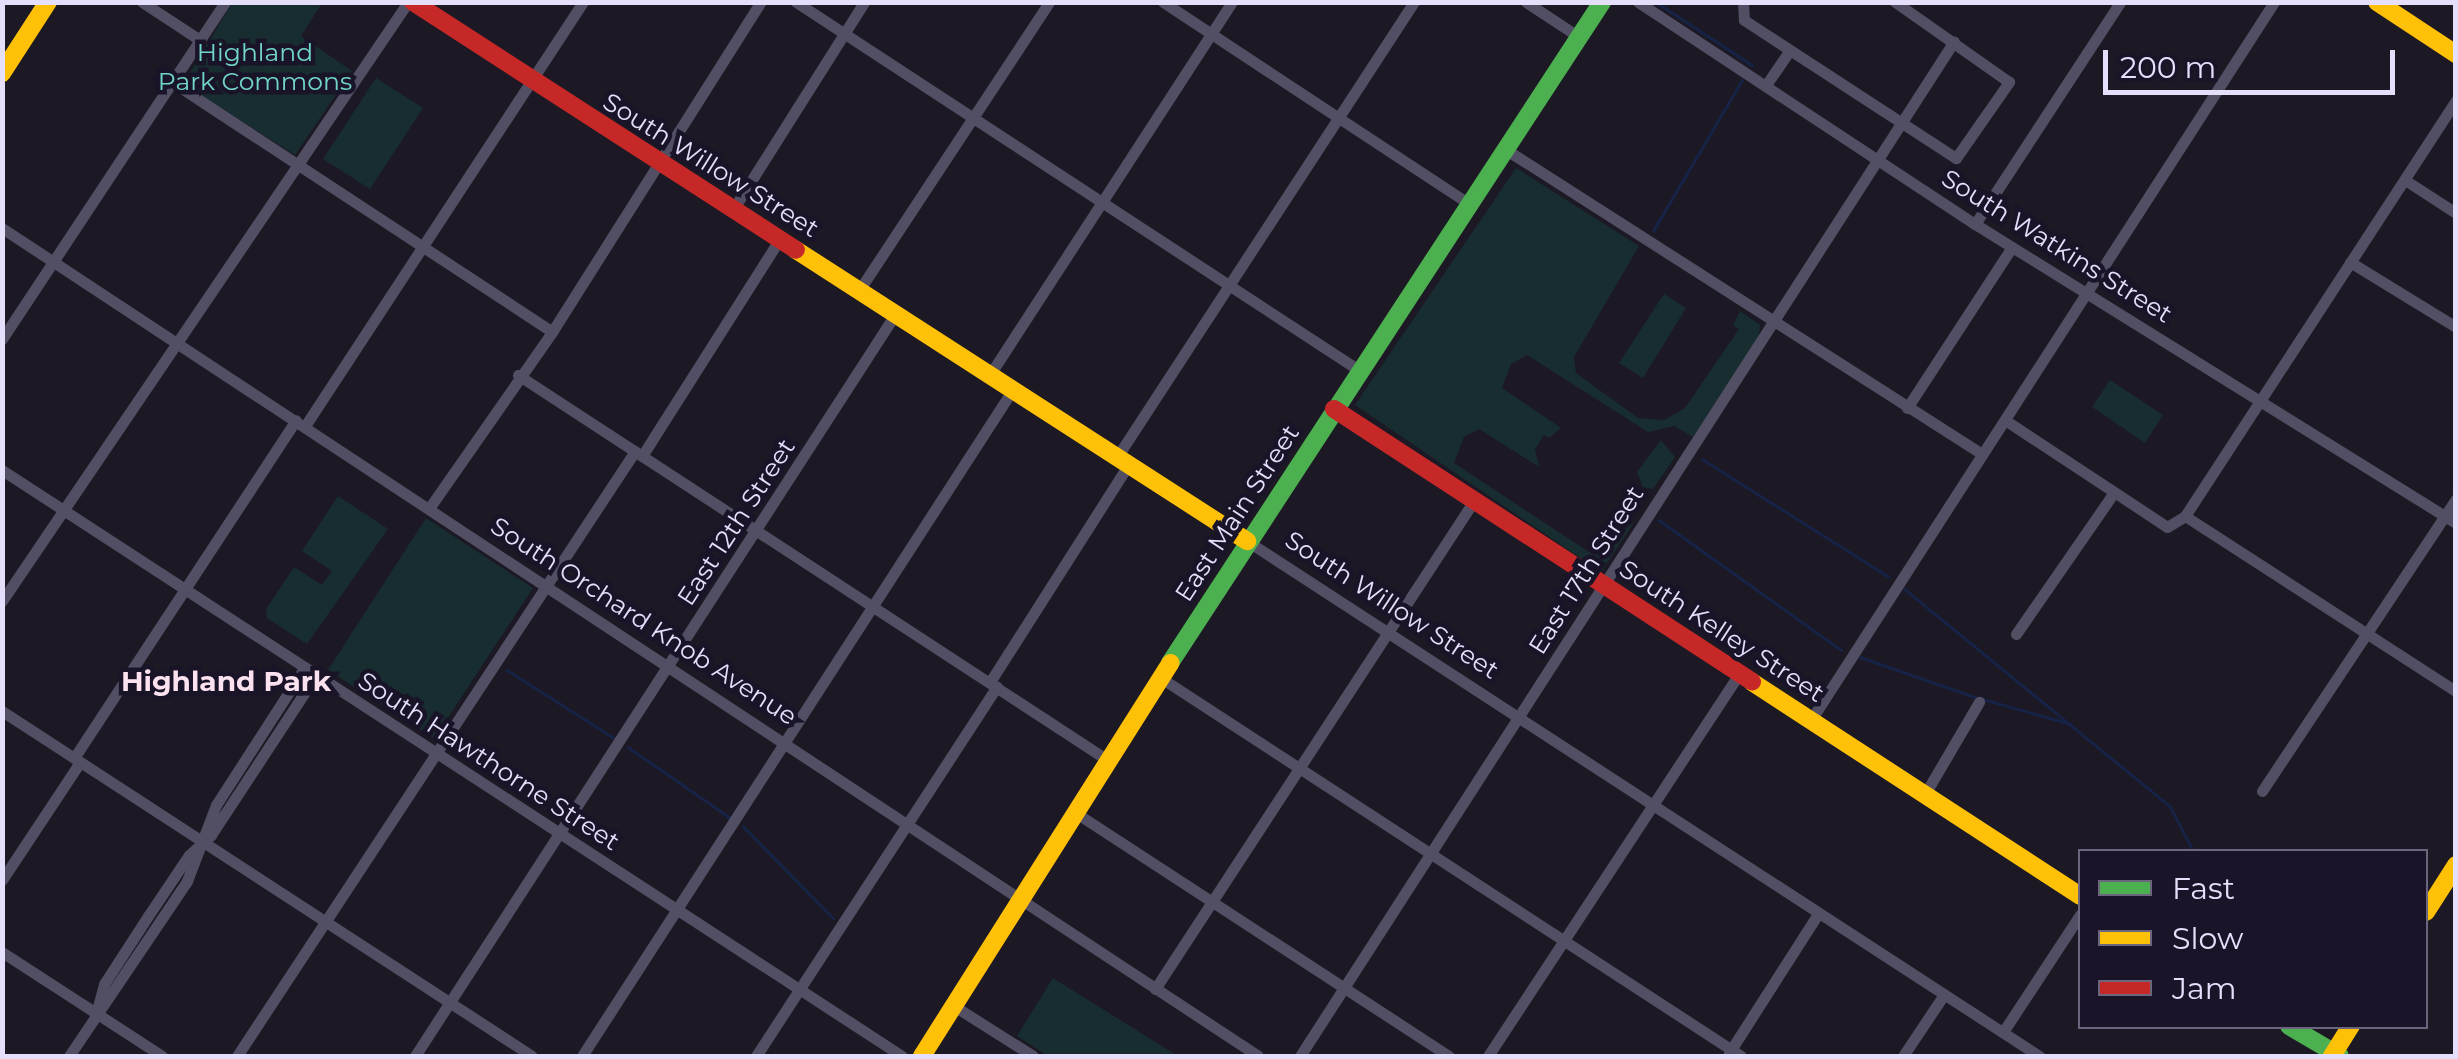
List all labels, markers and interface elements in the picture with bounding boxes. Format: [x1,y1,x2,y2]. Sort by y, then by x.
scale bar [2108,30,2400,92]
park label: Highland Park Commons [158,38,352,97]
text: 200 m [2120,49,2216,86]
street label: South Willow Street [598,86,824,244]
street label: South Watkins Street [1936,163,2178,329]
street label: East Main Street [1169,419,1305,607]
street label: East 12th Street [671,433,801,611]
street label: East 17th Street [1522,480,1650,660]
street label: South Orchard Knob Avenue [485,511,803,731]
street label: South Willow Street [1280,525,1504,685]
street label: South Kelley Street [1614,554,1830,708]
district label: Highland Park [121,664,331,698]
street label: South Hawthorne Street [353,665,625,857]
legend [2078,849,2428,1029]
text: Fast [2172,870,2235,907]
text: Slow [2172,920,2243,957]
text: Jam [2172,970,2237,1007]

